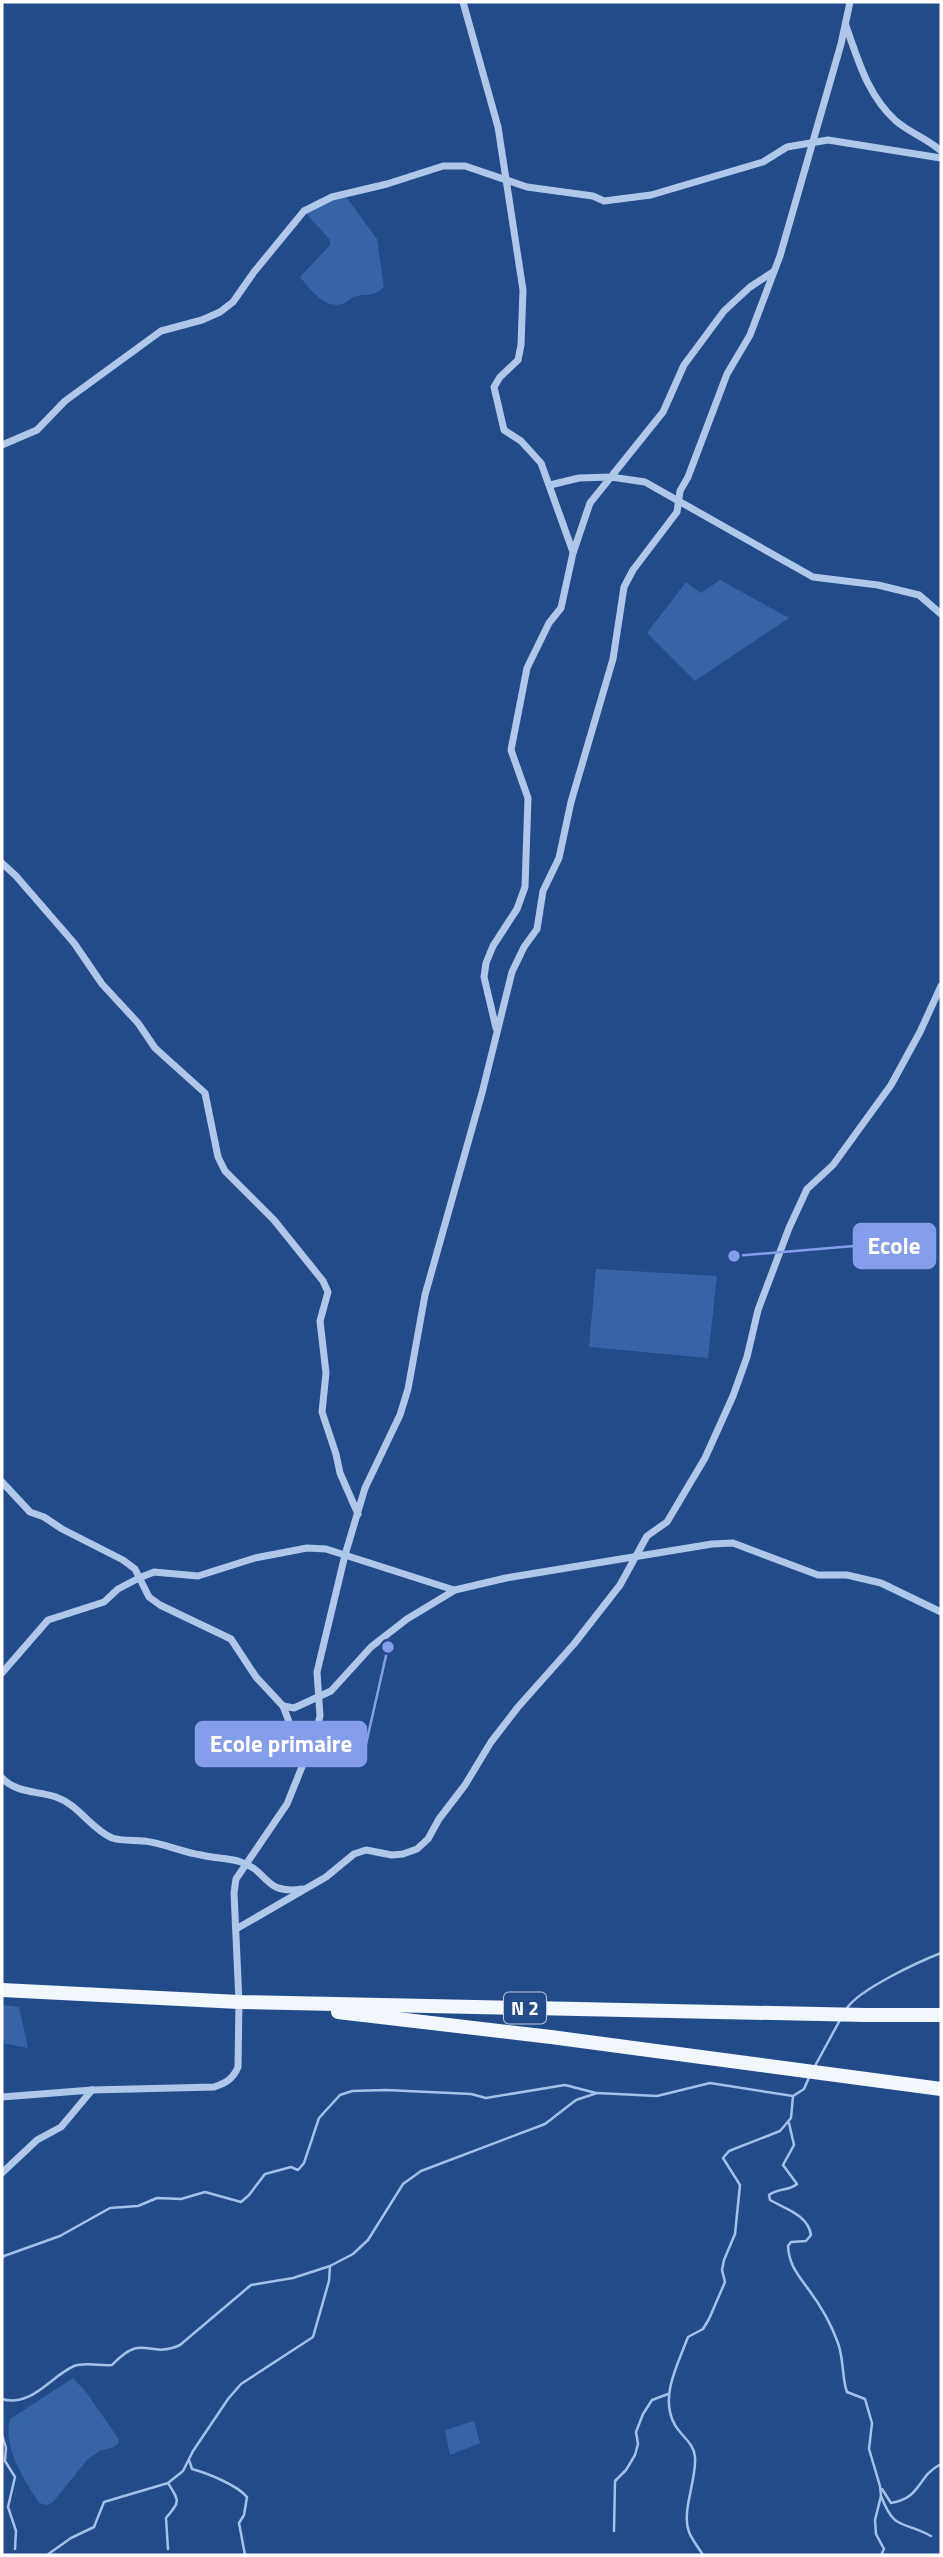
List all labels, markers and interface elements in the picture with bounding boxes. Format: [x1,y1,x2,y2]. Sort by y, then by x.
callout: Ecole [854,1224,935,1268]
text: Ecole [868,1228,920,1263]
callout: Ecole primaire [196,1722,366,1766]
text: Ecole primaire [210,1726,352,1761]
road number: N 2 [504,1992,546,2024]

